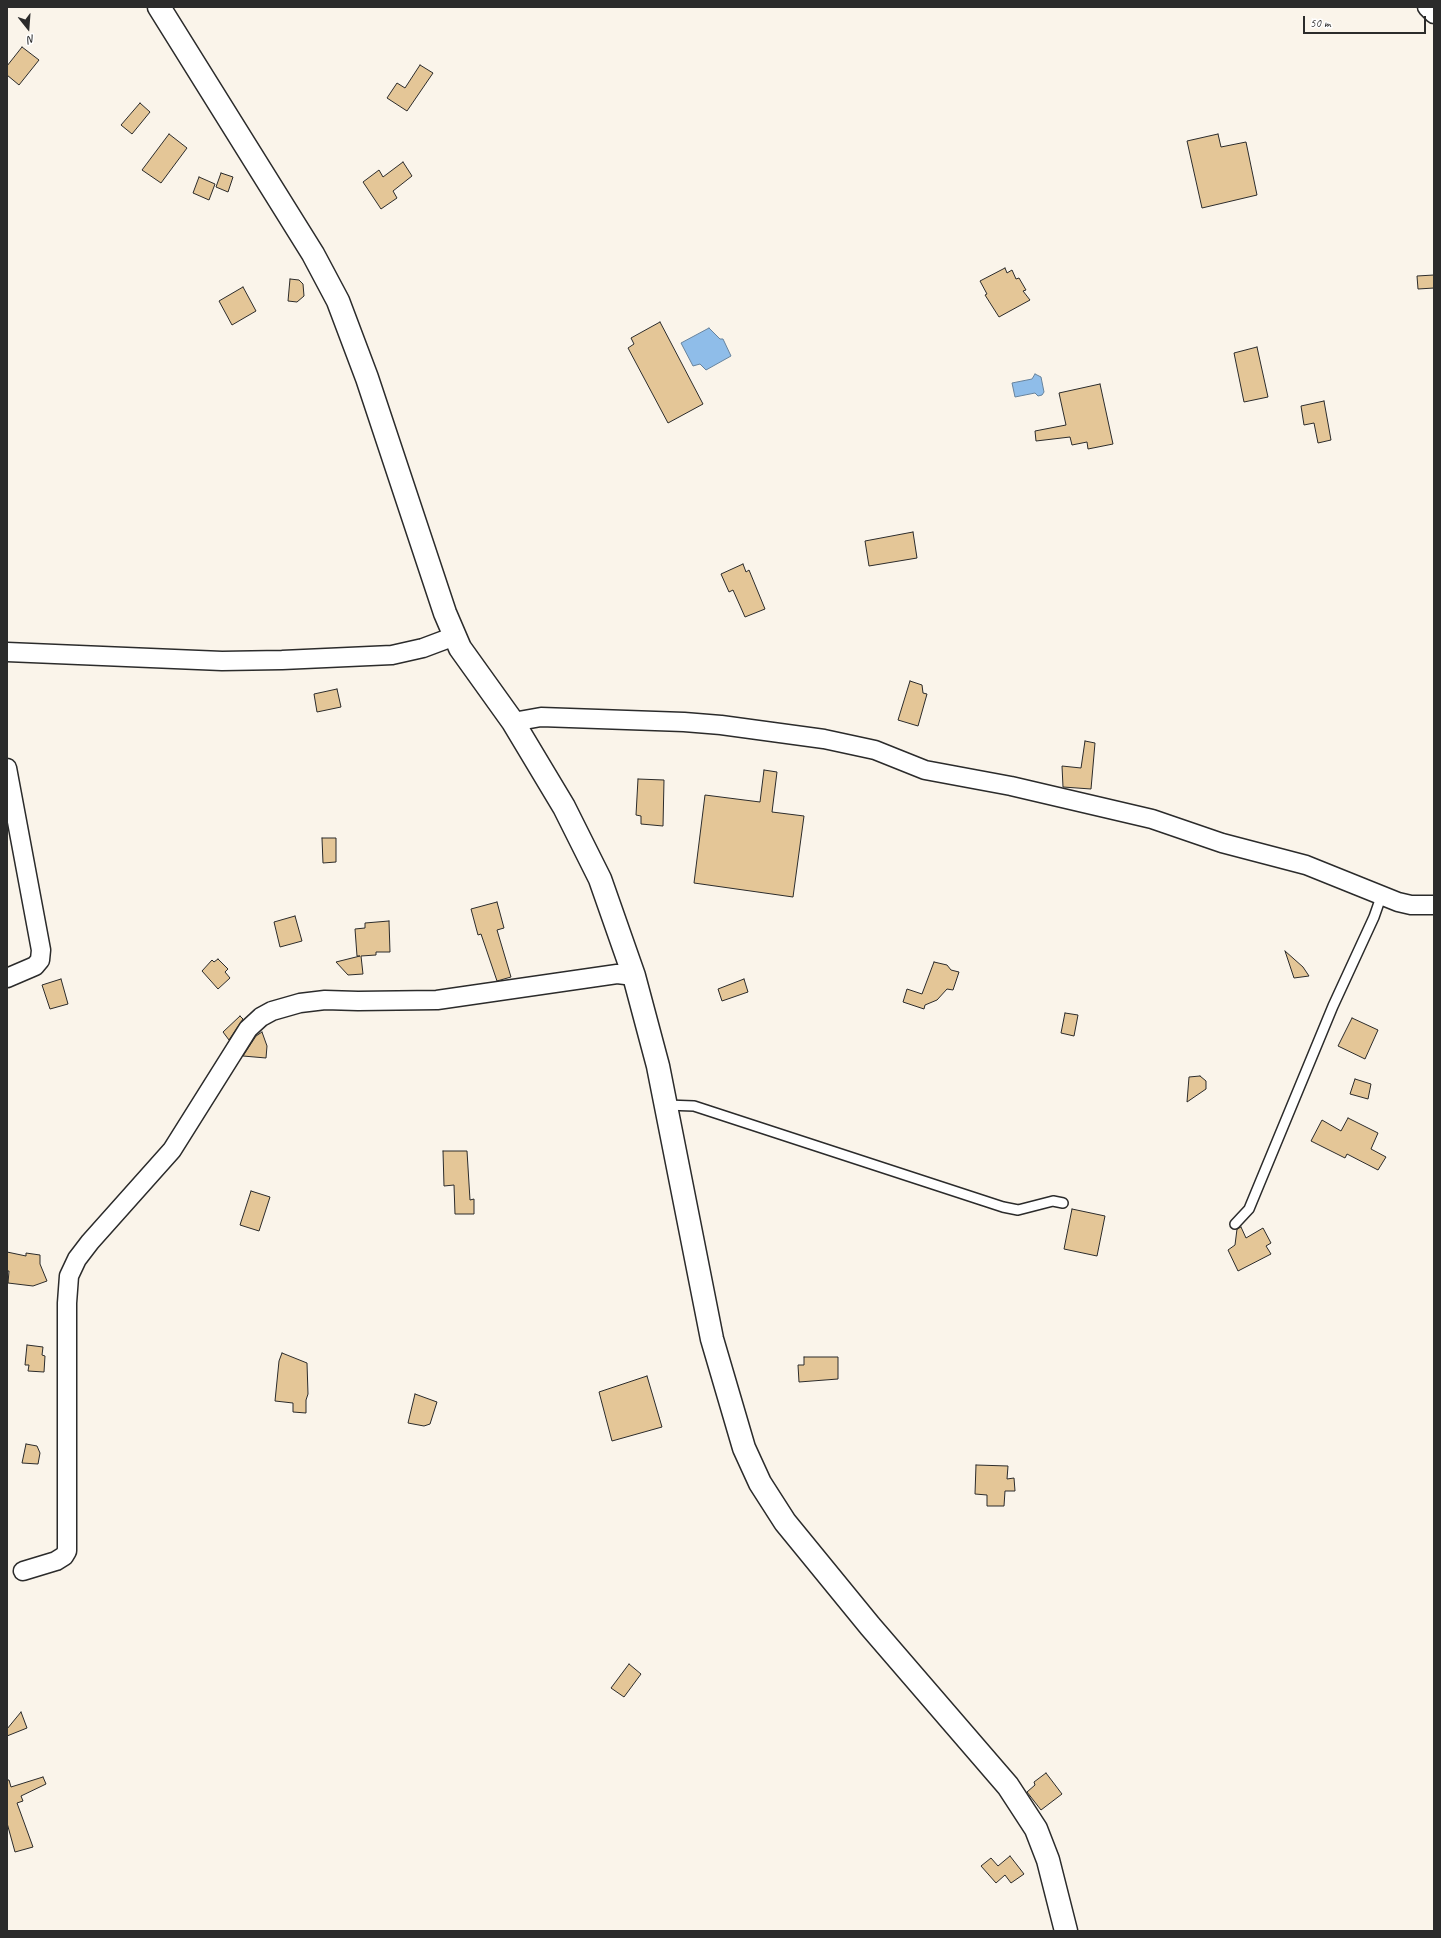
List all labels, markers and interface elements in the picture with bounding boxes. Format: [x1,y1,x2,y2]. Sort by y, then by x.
north arrow [8,8,48,48]
scale bar [1305,8,1428,34]
text: 50 m [1310,15,1330,31]
text: N [26,32,37,47]

